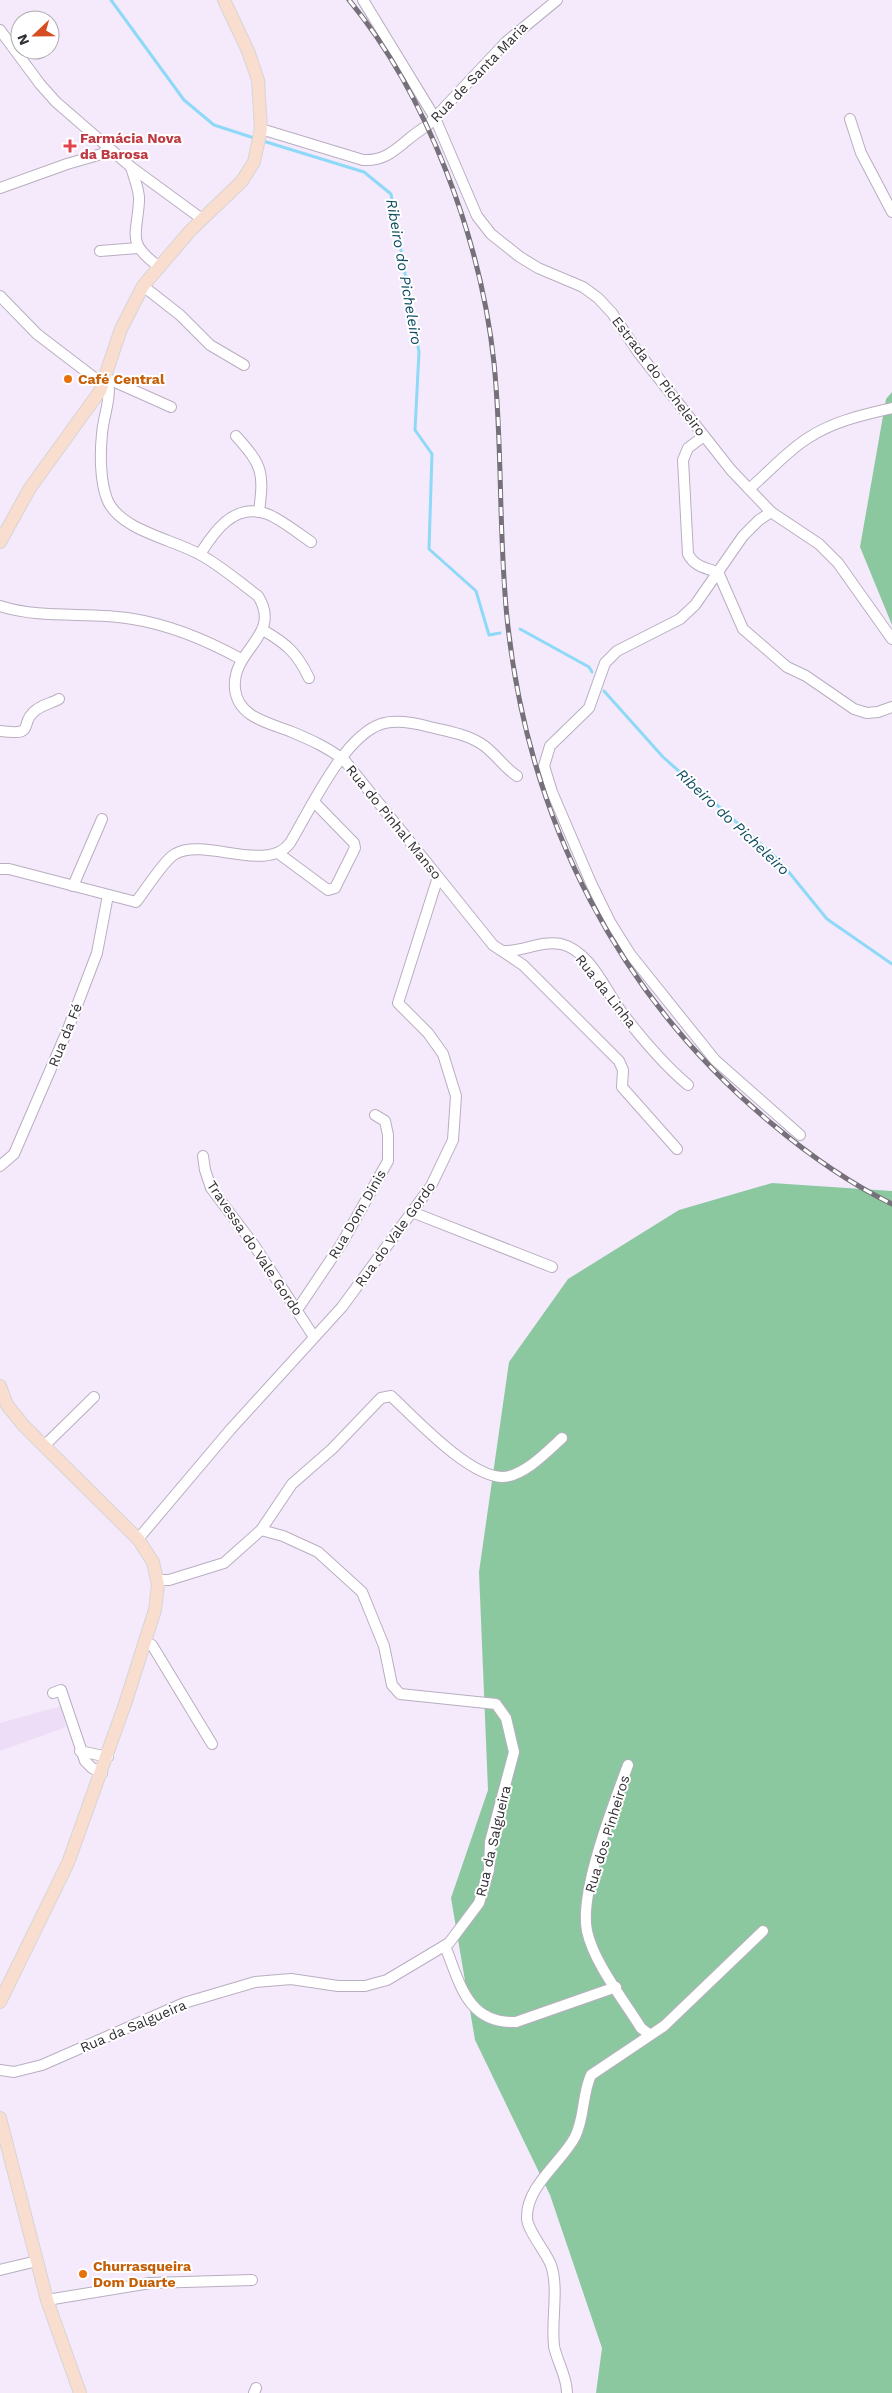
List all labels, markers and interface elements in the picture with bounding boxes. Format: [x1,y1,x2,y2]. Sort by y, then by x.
north arrow [10,10,60,60]
street label: Rua de Santa Maria [427,19,531,125]
text: N [14,32,32,48]
place label: Farmácia Nova da Barosa [80,130,183,162]
marker: Farmácia Nova da Barosa [64,140,76,152]
water label: Ribeiro do Picheleiro [382,198,426,346]
street label: Estrada do Picheleiro [609,313,709,439]
place label: Café Central [78,371,165,387]
marker: Café Central [62,373,74,385]
street label: Rua do Pinhal Manso [343,762,445,882]
water label: Ribeiro do Picheleiro [673,765,793,879]
street label: Rua da Linha [572,951,640,1031]
street label: Rua da Fé [45,1001,85,1069]
street label: Rua Dom Dinis [325,1167,389,1261]
street label: Travessa do Vale Gordo [204,1178,306,1318]
street label: Rua do Vale Gordo [351,1178,439,1290]
street label: Rua dos Pinheiros [581,1773,633,1895]
street label: Rua da Salgueira [472,1784,514,1898]
street label: Rua da Salgueira [78,1996,189,2056]
place label: Churrasqueira Dom Duarte [93,2258,192,2290]
marker: Churrasqueira Dom Duarte [77,2268,89,2280]

